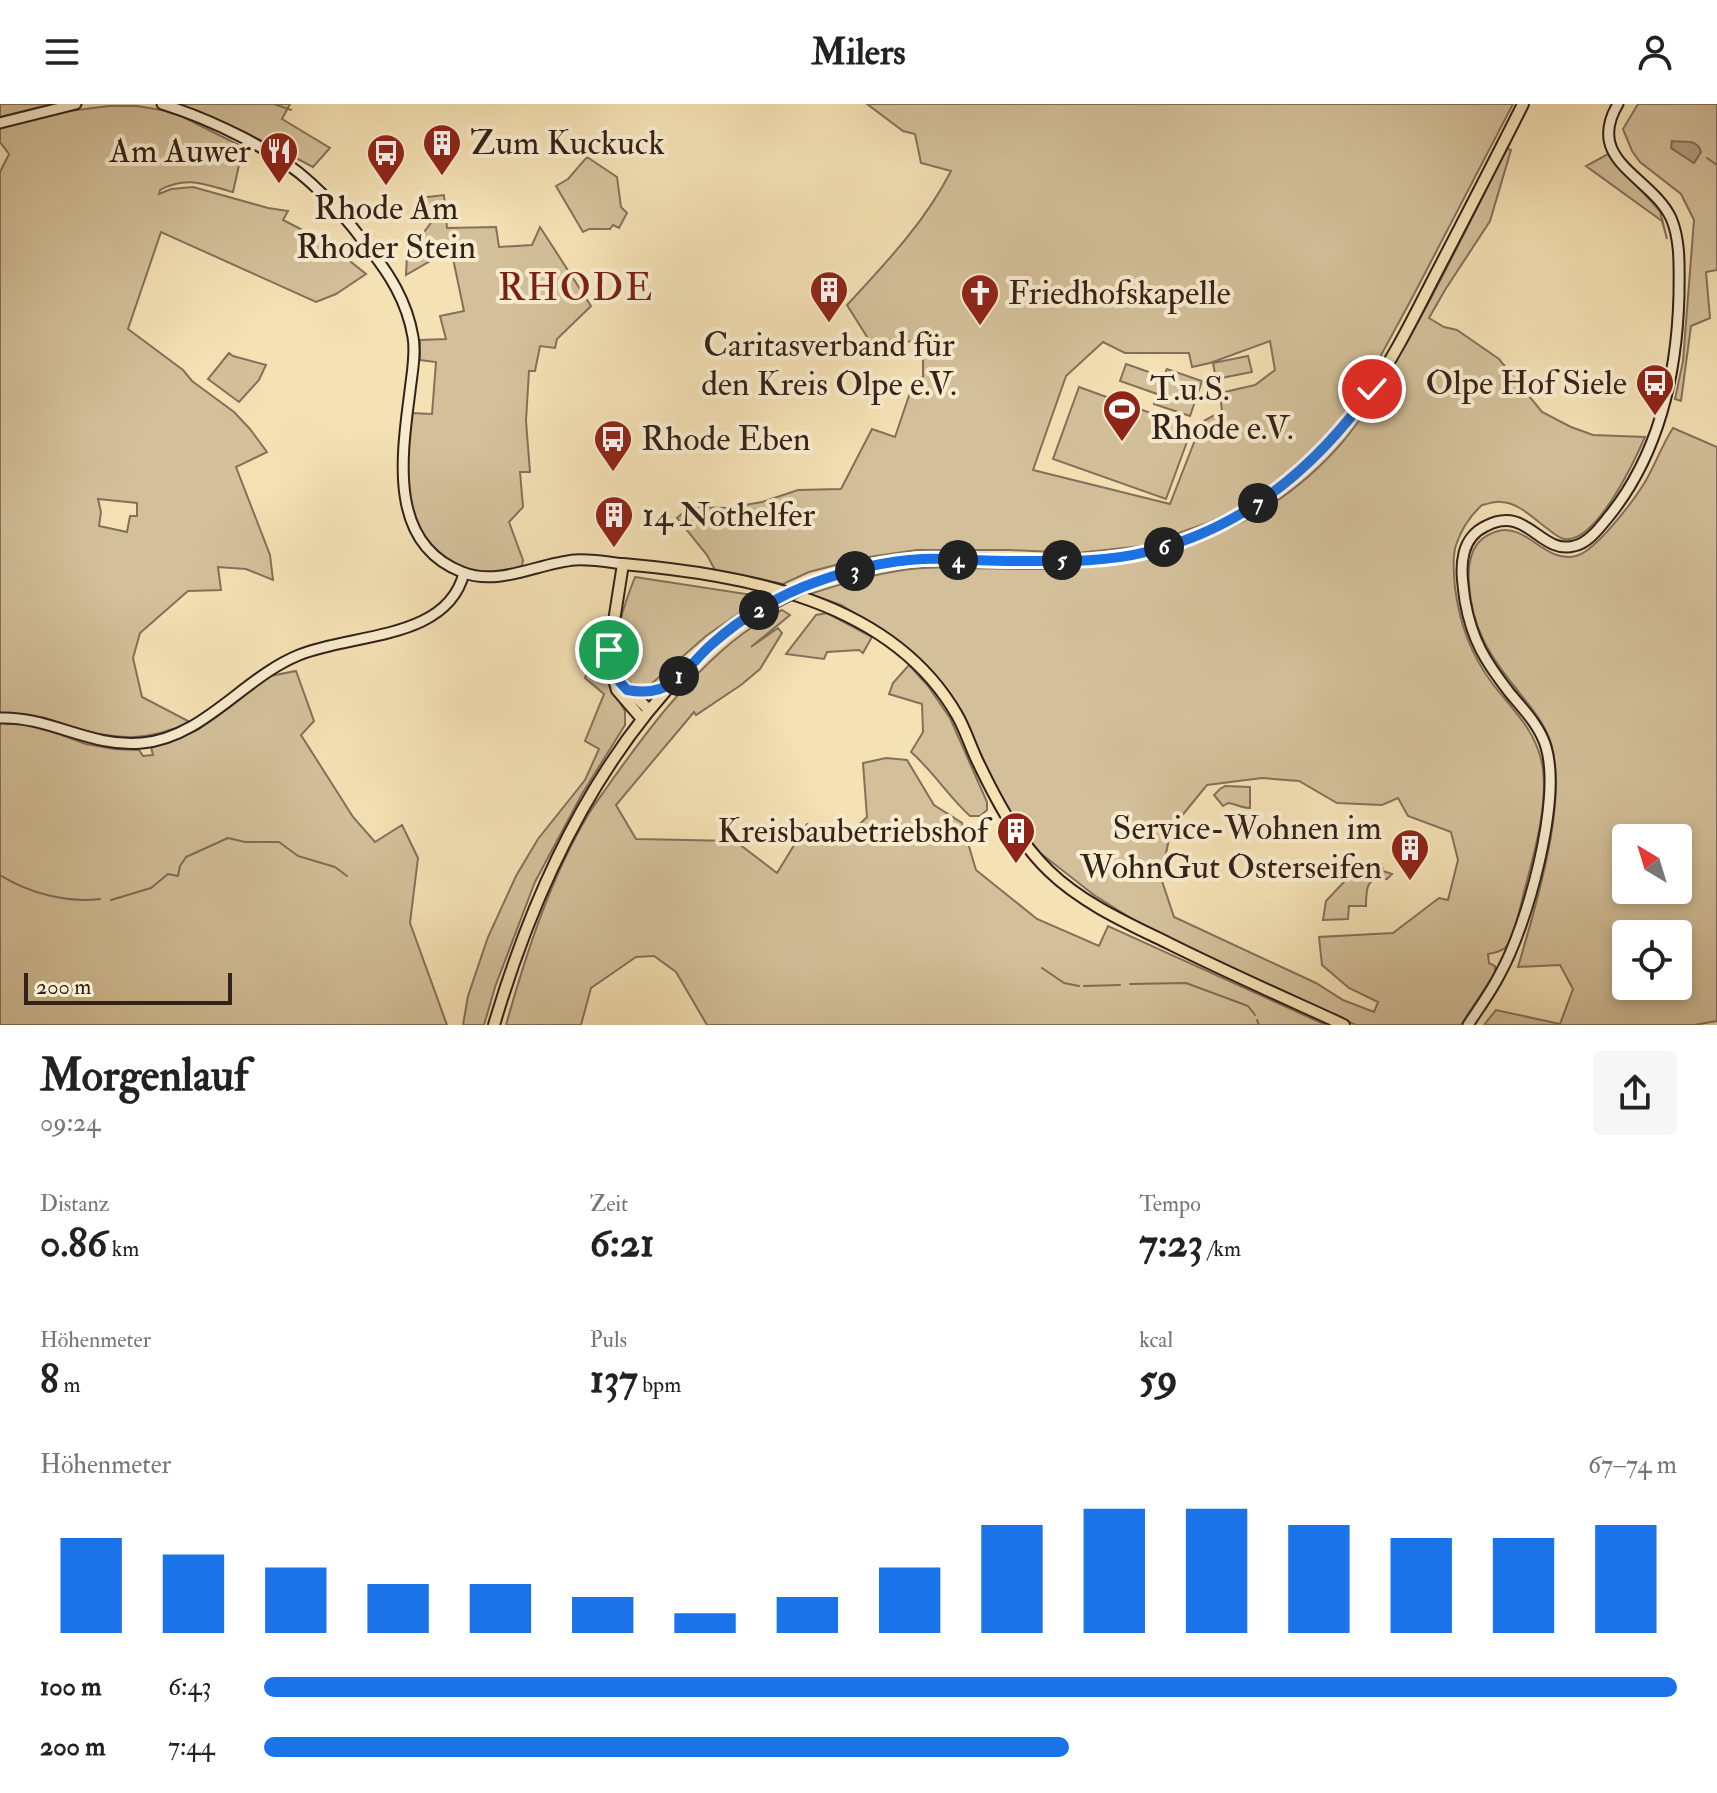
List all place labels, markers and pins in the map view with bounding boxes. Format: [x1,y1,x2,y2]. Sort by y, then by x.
building icon: Zum Kuckuck [421,122,463,177]
place label: Zum Kuckuck [470,122,665,165]
place label: Am Auwer [108,130,251,173]
restaurant icon: Am Auwer [258,130,300,185]
bus stop icon: Rhode Am Rhoder Stein [365,132,407,187]
place label: Rhode Am Rhoder Stein [296,187,476,269]
building icon: Caritasverband für den Kreis Olpe e.V. [808,269,850,324]
church icon: Friedhofskapelle [959,272,1001,327]
place label: Friedhofskapelle [1008,272,1231,315]
place label: Caritasverband für den Kreis Olpe e.V. [701,324,957,406]
pin [1338,355,1406,423]
place label: Olpe Hof Siele [1426,362,1627,405]
bus stop icon: Olpe Hof Siele [1634,362,1676,417]
place label: T.u.S. Rhode e.V. [1150,368,1294,450]
sports icon: T.u.S. Rhode e.V. [1101,388,1143,443]
bus stop icon: Rhode Eben [592,418,634,473]
place label: Rhode Eben [641,418,811,461]
pin: 7 [1238,483,1278,523]
building icon: 14 Nothelfer [593,494,635,549]
place label: 14 Nothelfer [642,494,815,537]
pin: 6 [1144,527,1184,567]
pin: 4 [938,540,978,580]
pin: 5 [1042,540,1082,580]
pin: 3 [835,551,875,591]
pin: 2 [739,590,779,630]
pin [575,616,643,684]
pin: 1 [659,656,699,696]
place label: Service-Wohnen im WohnGut Osterseifen [1079,807,1382,889]
place label: Kreisbaubetriebshof [717,810,993,853]
building icon: Kreisbaubetriebshof [995,810,1037,865]
building icon: Service-Wohnen im WohnGut Osterseifen [1389,827,1431,882]

